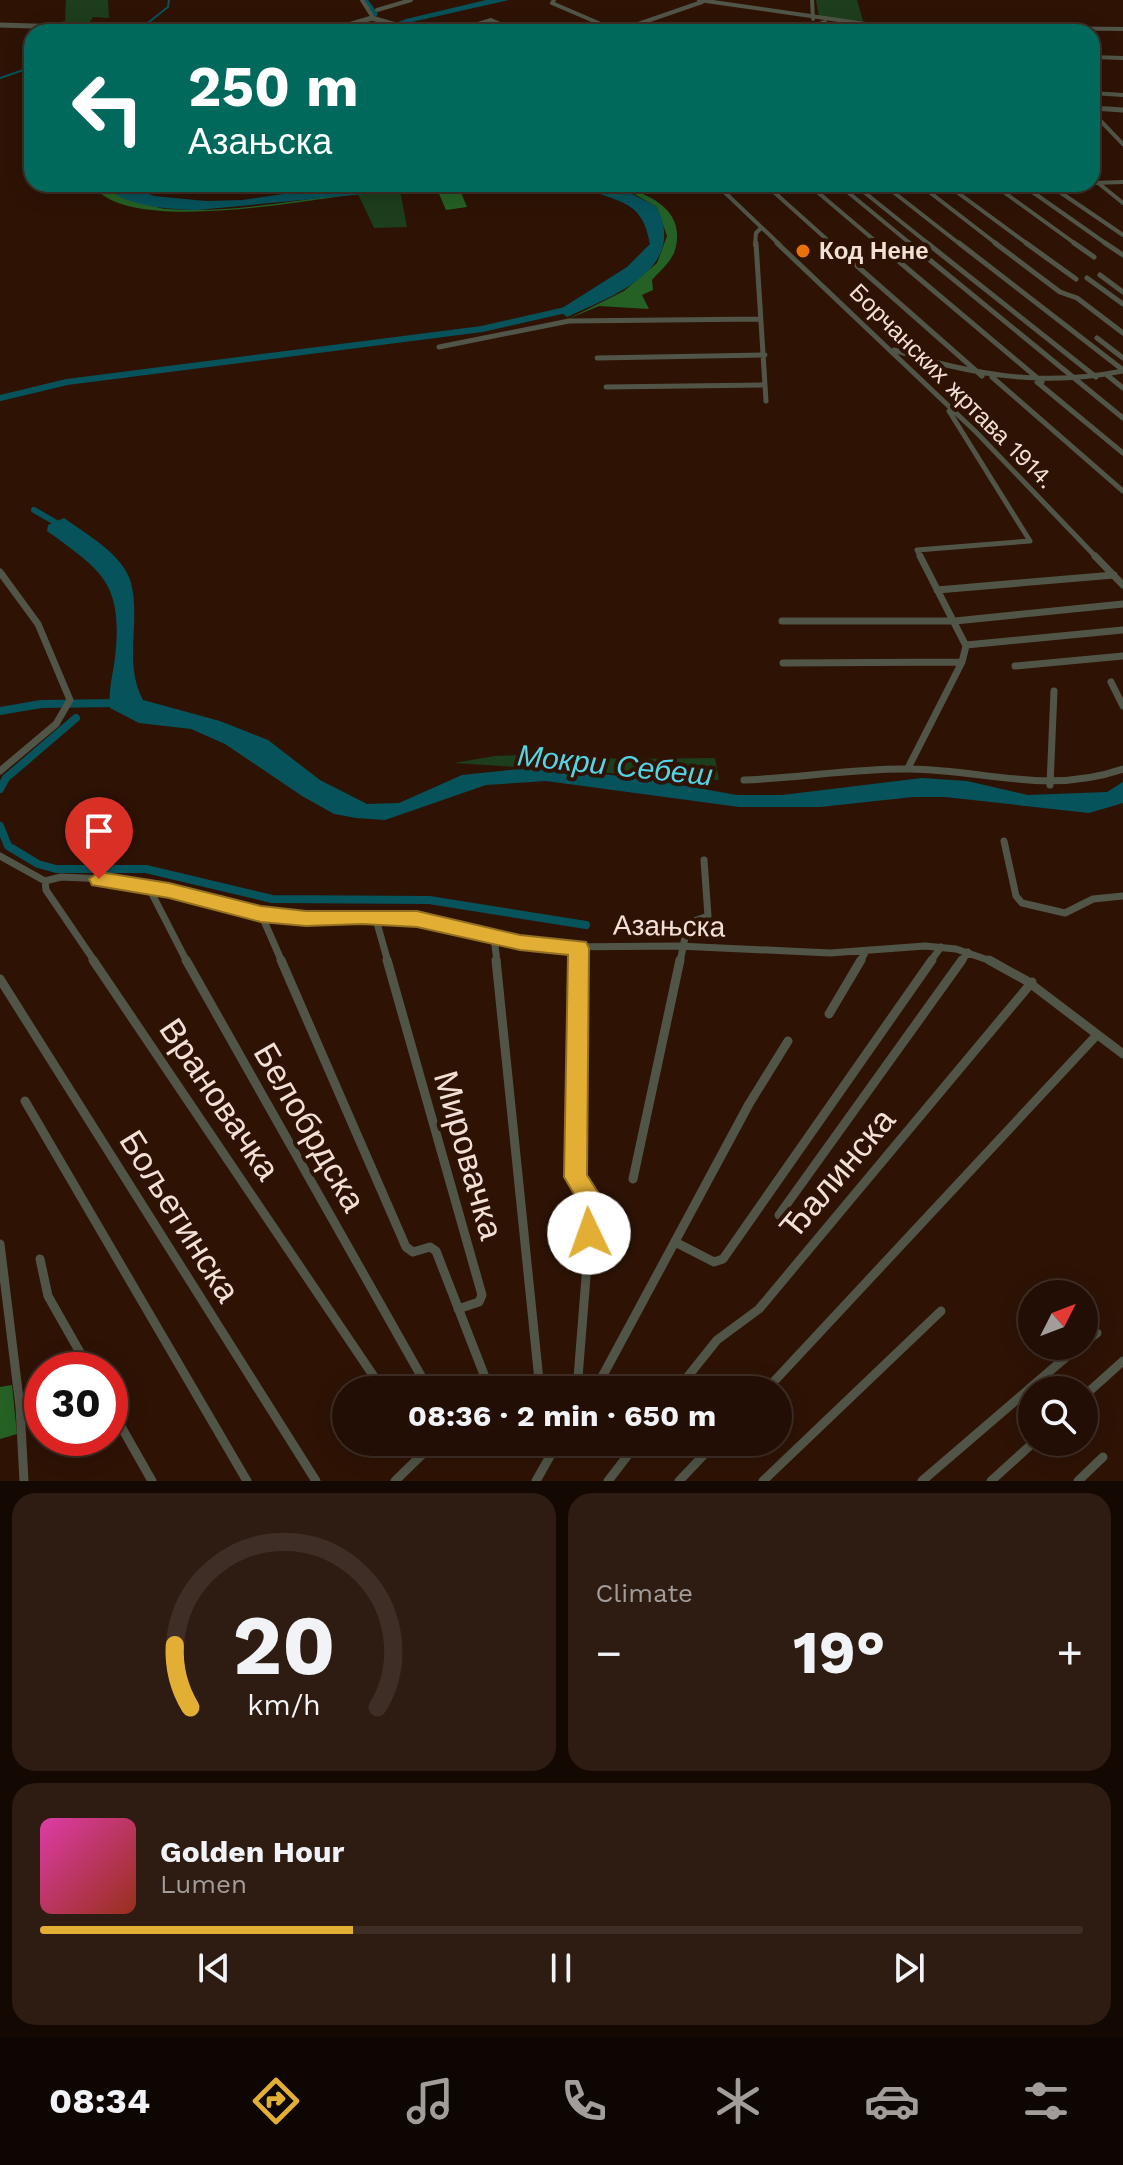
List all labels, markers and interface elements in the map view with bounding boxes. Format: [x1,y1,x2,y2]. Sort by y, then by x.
text: 250 m [188,54,359,120]
icon: left [56,56,160,160]
text: Азањска [188,121,332,163]
place label: Код Нене [819,237,929,265]
marker: Код Нене [794,242,812,260]
street label: Борчанских жртава 1914. [844,278,1060,494]
water label: Мокри Себеш [516,737,714,793]
pin [65,797,133,879]
icon: arrive [77,809,121,853]
street label: Азањска [613,909,726,943]
street label: Врановачка [151,1011,289,1187]
street label: Белобрдска [246,1036,374,1219]
street label: Мировачка [426,1066,512,1244]
street label: Ђалинска [771,1100,903,1246]
street label: Бољетинска [111,1123,249,1309]
position arrow [547,1191,631,1275]
north arrow [1018,1280,1098,1360]
map controls [1018,1280,1098,1456]
speed limit sign: 30 [24,1352,128,1456]
button: search [1018,1376,1098,1456]
text: 08:36 · 2 min · 650 m [408,1398,716,1433]
text: Climate [596,1578,693,1608]
text: 20 [232,1597,335,1694]
text: 19° [793,1617,886,1688]
text: − [596,1627,622,1679]
text: + [1056,1627,1083,1679]
text: km/h [247,1688,321,1722]
text: Golden Hour [160,1834,344,1869]
text: Lumen [160,1869,247,1899]
icon: previous [192,1946,236,1990]
icon: pause [539,1946,583,1990]
icon: next [887,1946,931,1990]
icon: directions [248,2073,304,2129]
icon: music [402,2073,458,2129]
icon: phone [556,2073,612,2129]
icon: climate [710,2073,766,2129]
icon: car [864,2073,920,2129]
icon: filters [1018,2073,1074,2129]
text: 08:34 [49,2080,150,2122]

